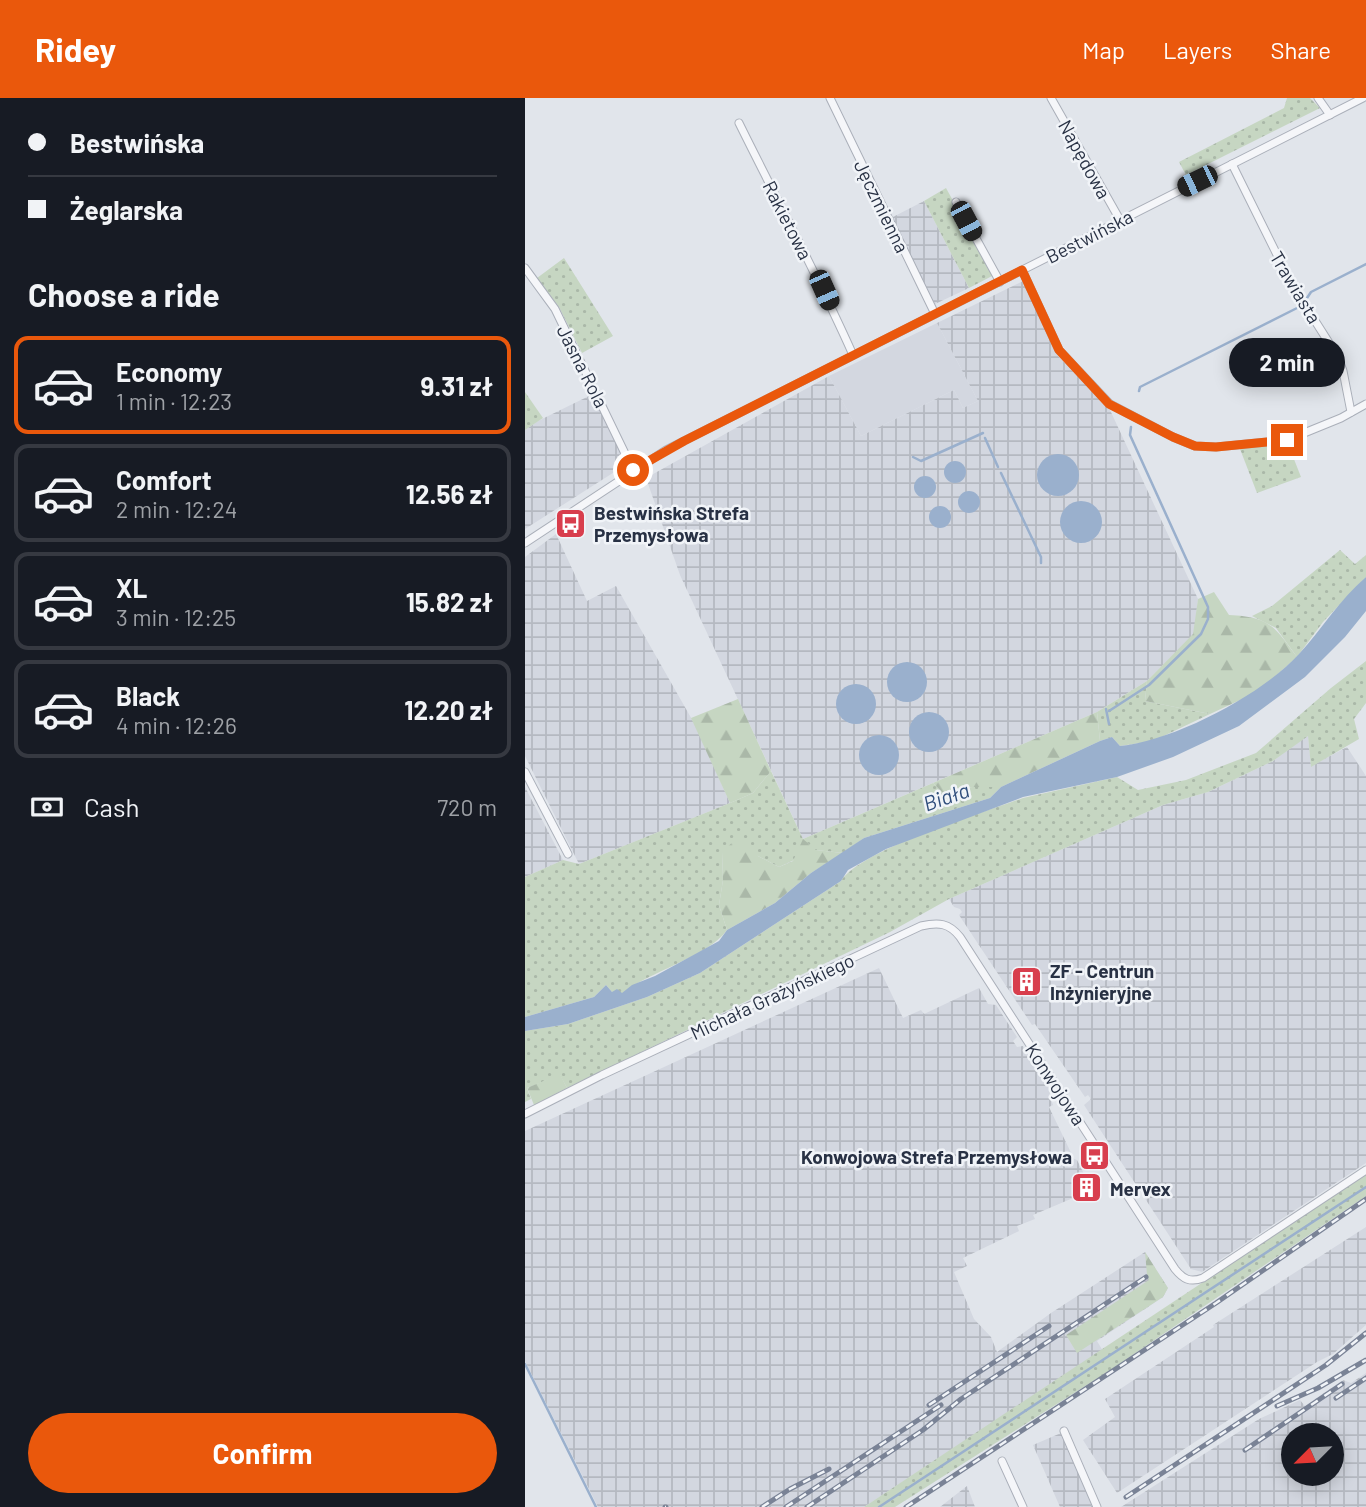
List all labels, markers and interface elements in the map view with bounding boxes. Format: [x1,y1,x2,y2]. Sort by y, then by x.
text: Ridey [35,29,116,69]
text: Map [1082,35,1125,64]
text: Layers [1163,35,1232,64]
text: Share [1270,35,1331,64]
street label: Napędowa [1054,116,1116,202]
text: Bestwińska [70,127,204,158]
street label: Jęczmienna [850,156,914,256]
car [1174,162,1221,200]
street label: Rakietowa [758,177,818,263]
text: Żeglarska [70,194,183,225]
car [947,198,986,244]
street label: Bestwińska [1042,204,1136,268]
street label: Trawiasta [1265,247,1327,327]
car [806,267,843,313]
text: Choose a ride [28,275,220,313]
street label: Jasna Rola [552,321,614,411]
callout: 2 min [1229,338,1345,388]
text: 2 min [1259,348,1315,376]
icon: car [32,354,95,417]
text: Economy [116,356,222,387]
text: 9.31 zł [421,370,493,401]
text: 1 min · 12:23 [116,387,232,415]
route end [1271,424,1303,456]
route start [617,454,649,486]
icon: car [32,462,95,525]
text: Comfort [116,464,212,495]
text: 12.56 zł [406,478,493,509]
text: 2 min · 12:24 [116,495,237,523]
place label: Bestwińska Strefa Przemysłowa [594,501,749,546]
bus stop icon: Bestwińska Strefa Przemysłowa [554,506,588,540]
icon: car [32,570,95,633]
text: XL [116,572,147,603]
text: 15.82 zł [406,586,493,617]
text: 3 min · 12:25 [116,603,236,631]
icon: car [32,678,95,741]
text: Black [116,680,180,711]
text: 12.20 zł [404,694,493,725]
text: 4 min · 12:26 [116,711,237,739]
water label: Biała [920,777,972,815]
icon: cash [28,788,66,826]
text: Cash [84,791,139,822]
text: 720 m [437,793,497,821]
street label: Michała Grażyńskiego [686,948,858,1044]
place label: ZF - Centrun Inżynieryjne [1050,959,1154,1004]
building icon: ZF - Centrun Inżynieryjne [1010,964,1044,998]
street label: Konwojowa [1021,1039,1091,1129]
bus stop icon: Konwojowa Strefa Przemysłowa [1078,1139,1112,1173]
place label: Konwojowa Strefa Przemysłowa [801,1145,1072,1168]
building icon: Mervex [1070,1171,1104,1205]
place label: Mervex [1110,1177,1171,1200]
button: Confirm [28,1413,497,1493]
north arrow [1281,1423,1344,1486]
map controls [1281,1423,1344,1486]

